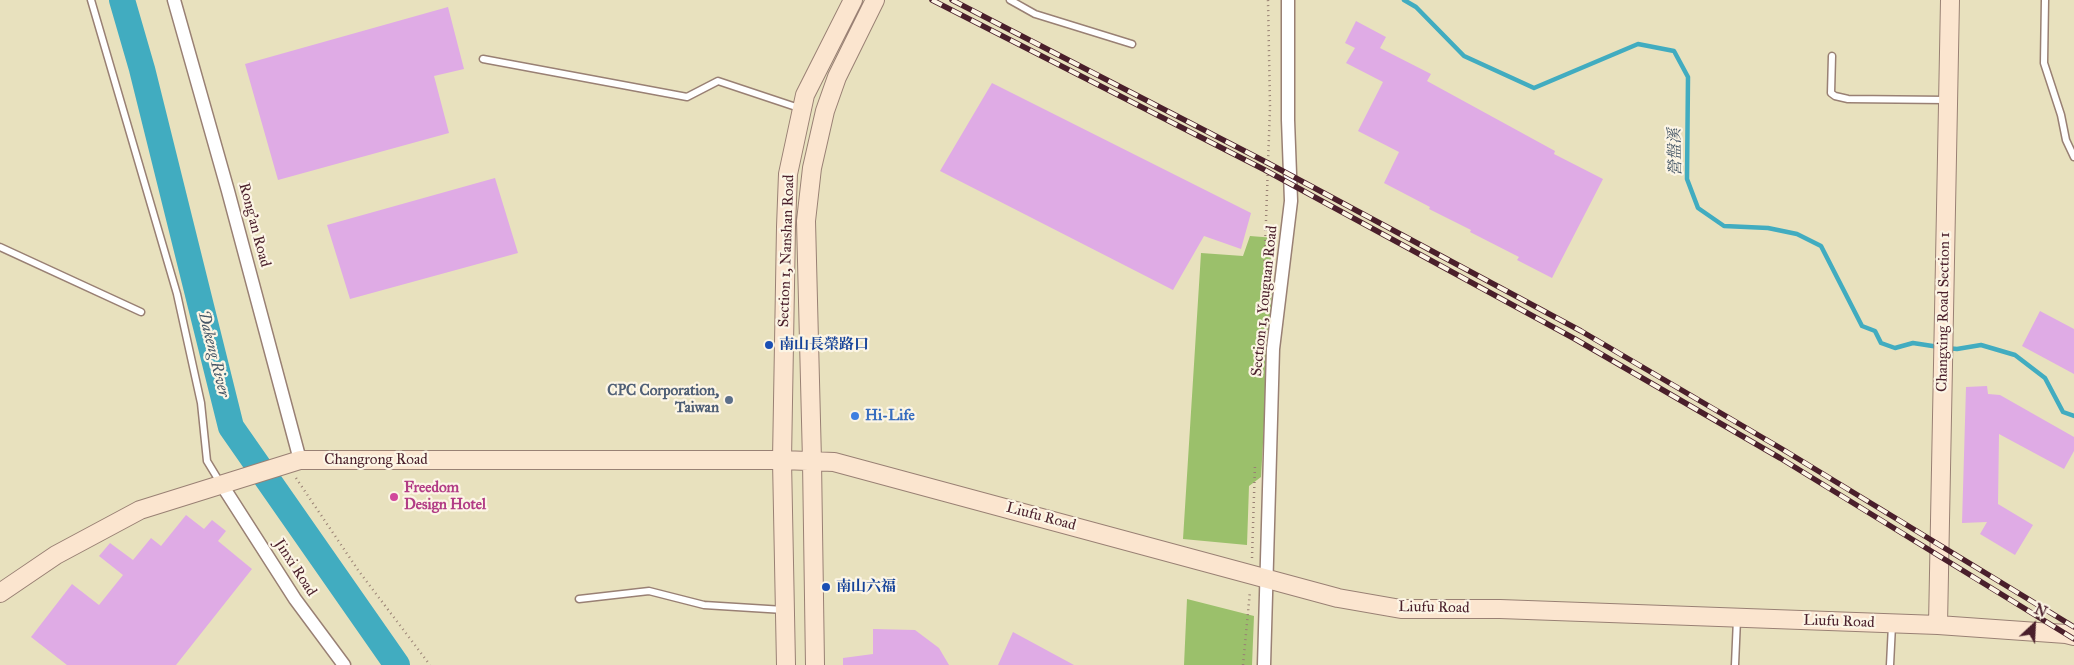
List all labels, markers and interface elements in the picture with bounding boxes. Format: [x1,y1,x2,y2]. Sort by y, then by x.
water label: 營盤溪 [1666,128,1686,176]
street label: Section 1, Nanshan Road [775,174,799,328]
street label: Rong'an Road [234,181,274,269]
street label: Section 1, Youguan Road [1248,225,1282,377]
street label: Changxing Road Section 1 [1934,232,1954,392]
water label: Dakeng River [193,309,233,399]
place label: 南山長榮路口 [779,336,869,354]
marker: 南山長榮路口 [763,339,775,351]
place label: CPC Corporation, Taiwan [607,382,719,417]
marker: CPC Corporation, Taiwan [723,394,735,406]
place label: Hi-Life [865,407,915,425]
marker: Hi-Life [849,410,861,422]
street label: Changrong Road [324,451,428,469]
place label: Freedom Design Hotel [404,479,486,514]
marker: Freedom Design Hotel [388,491,400,503]
street label: Liufu Road [1004,499,1078,535]
street label: Jinxi Road [270,536,320,600]
place label: 南山六福 [836,578,896,596]
marker: 南山六福 [820,581,832,593]
street label: Liufu Road [1398,598,1470,618]
north arrow [2009,600,2059,650]
text: N [2032,601,2050,621]
street label: Liufu Road [1803,612,1875,632]

